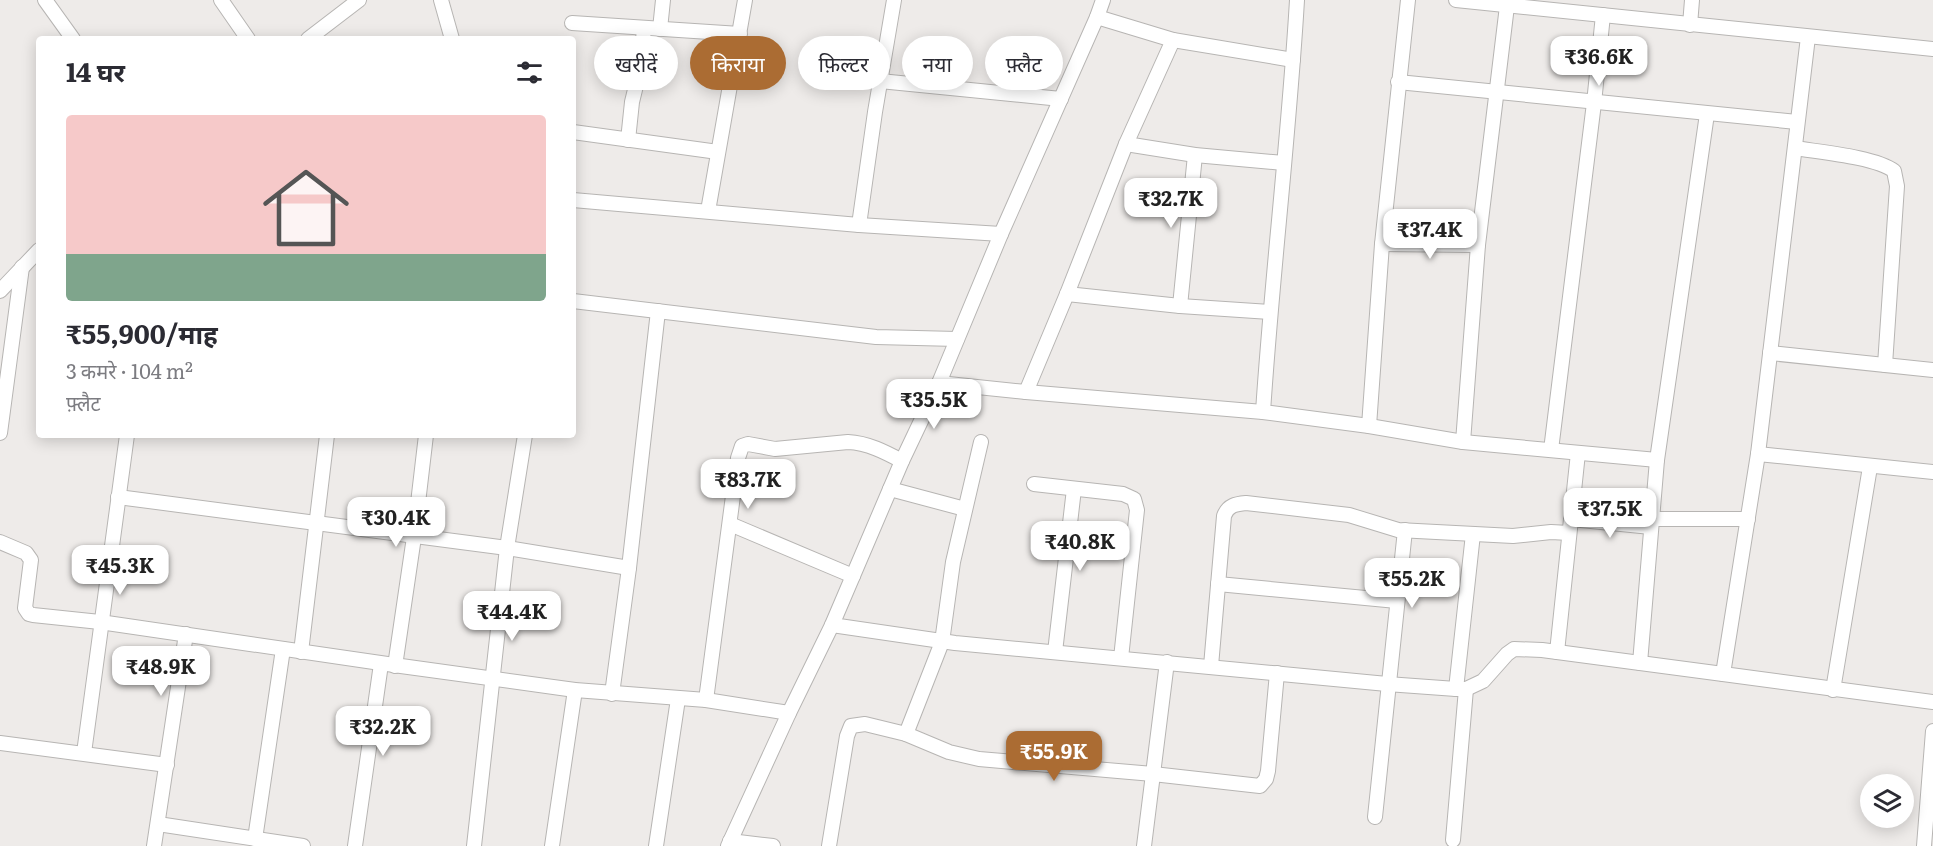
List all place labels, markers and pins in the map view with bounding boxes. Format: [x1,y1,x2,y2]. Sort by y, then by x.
pin: ₹36.6K [1550,36,1648,87]
pin: ₹32.7K [1122,178,1220,229]
pin: ₹37.4K [1381,209,1479,260]
pin: ₹35.5K [885,379,983,430]
pin: ₹83.7K [699,459,797,510]
pin: ₹37.5K [1561,488,1659,539]
pin: ₹30.4K [347,497,445,548]
pin: ₹40.8K [1031,521,1129,572]
pin: ₹45.3K [71,545,169,596]
pin: ₹55.2K [1363,558,1461,609]
pin: ₹44.4K [463,591,561,642]
pin: ₹48.9K [112,646,210,697]
pin: ₹32.2K [334,706,432,757]
pin: ₹55.9K [1005,731,1103,782]

